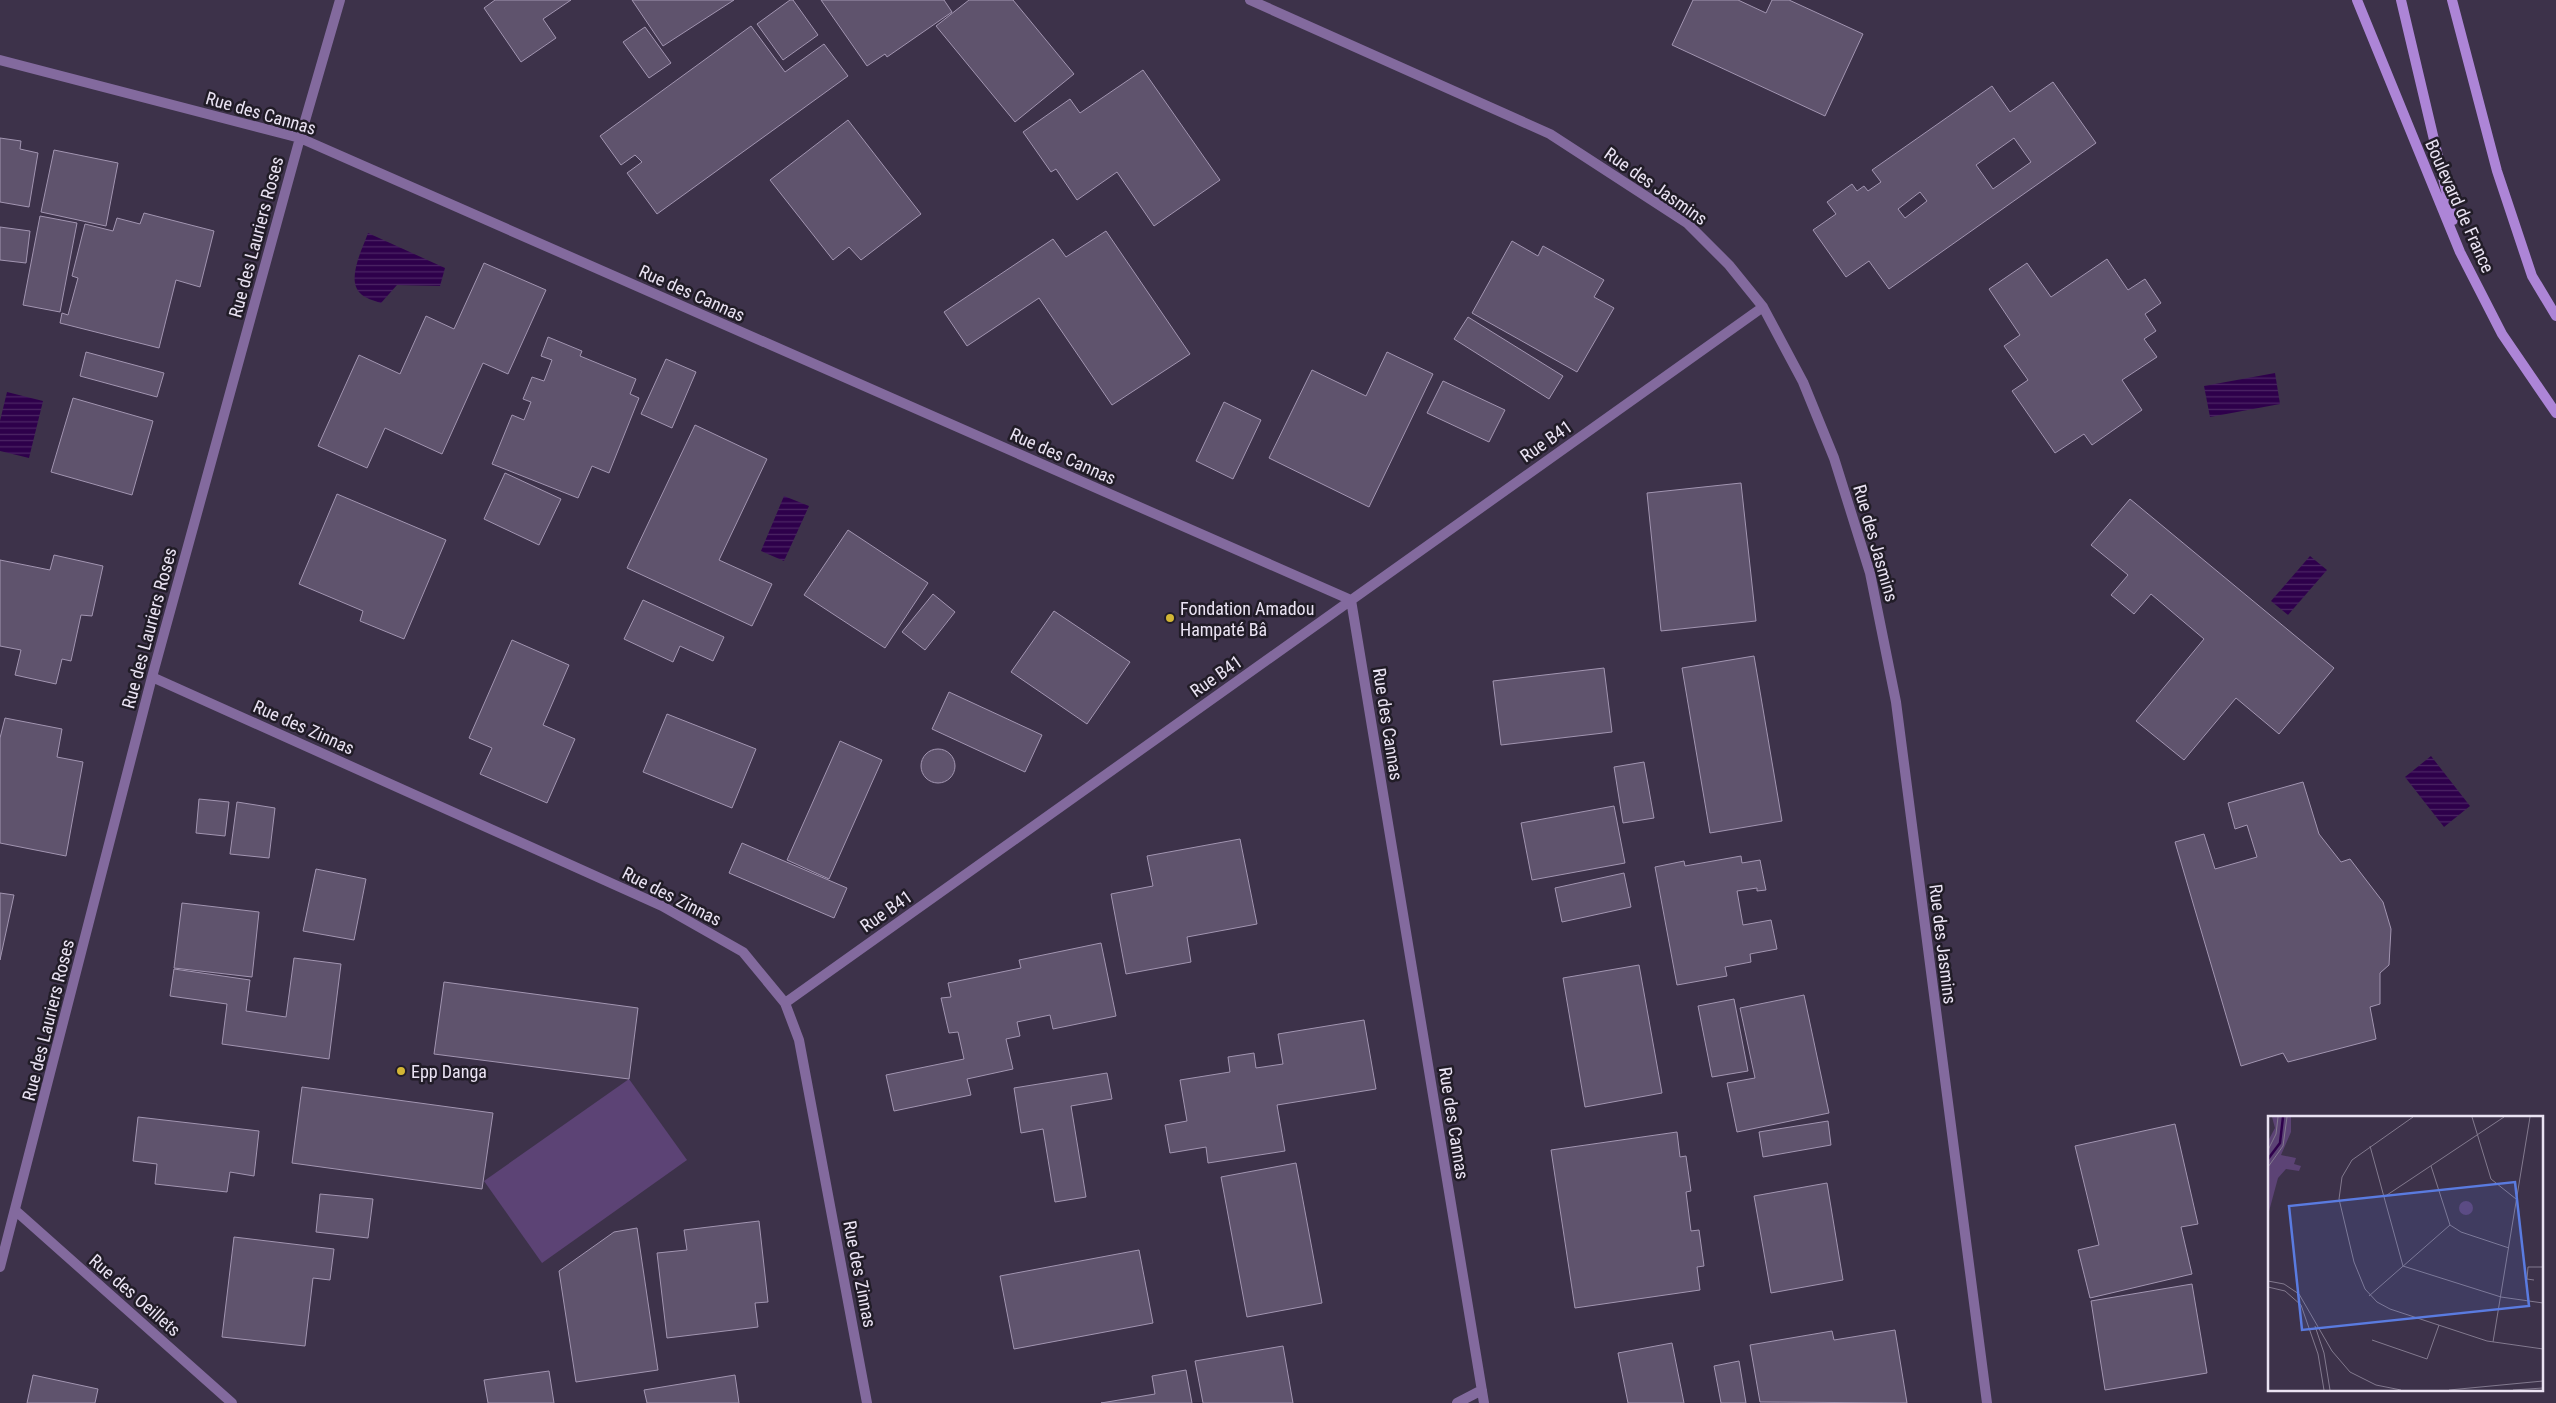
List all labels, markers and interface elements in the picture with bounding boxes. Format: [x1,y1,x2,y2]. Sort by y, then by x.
street label: Rue des Cannas [203,87,319,139]
street label: Boulevard de France [2421,136,2499,276]
street label: Rue des Jasmins [1601,143,1711,229]
street label: Rue des Lauriers Roses [224,154,288,320]
street label: Rue des Cannas [636,260,748,326]
street label: Rue B41 [1516,416,1576,466]
street label: Rue des Cannas [1007,423,1119,489]
street label: Rue des Jasmins [1849,482,1903,604]
street label: Rue des Lauriers Roses [117,545,181,711]
place label: Fondation Amadou Hampaté Bâ [1180,598,1314,640]
marker: Fondation Amadou Hampaté Bâ [1164,612,1176,624]
street label: Rue B41 [1186,651,1246,701]
street label: Rue des Cannas [1369,666,1407,782]
street label: Rue des Zinnas [250,695,358,759]
street label: Rue des Zinnas [619,862,725,930]
street label: Rue des Jasmins [1925,883,1961,1005]
street label: Rue B41 [856,886,916,936]
street label: Rue des Lauriers Roses [18,937,78,1103]
place label: Epp Danga [411,1061,487,1082]
marker: Epp Danga [395,1065,407,1077]
street label: Rue des Cannas [1435,1065,1473,1181]
inset map [2268,1116,2544,1390]
street label: Rue des Zinnas [839,1219,881,1329]
street label: Rue des Oeillets [85,1250,185,1340]

